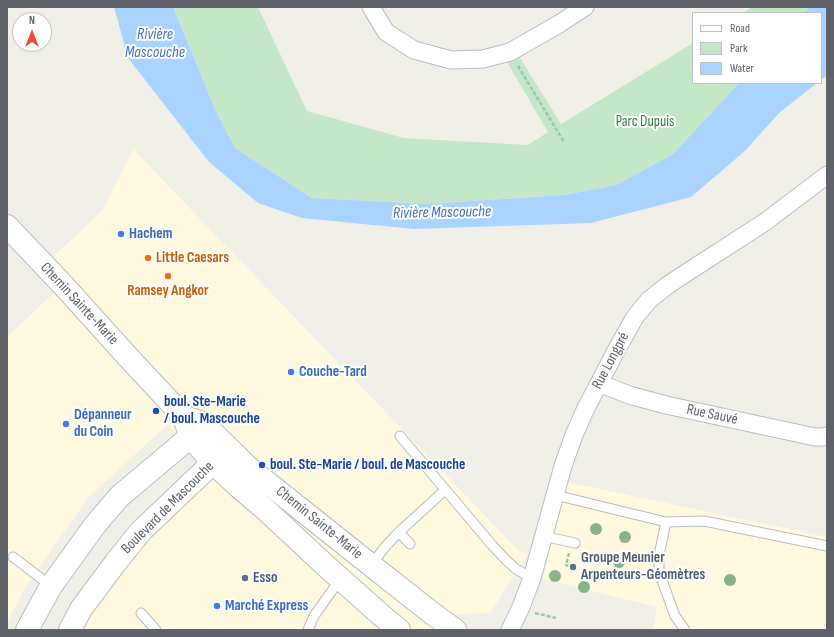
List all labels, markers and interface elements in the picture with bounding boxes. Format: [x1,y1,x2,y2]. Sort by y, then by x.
north arrow [12,12,52,52]
legend [692,12,822,84]
text: N [29,14,35,27]
text: Road [730,21,750,36]
water label: Rivière Mascouche [125,25,185,63]
text: Park [730,41,748,56]
text: Water [730,61,754,76]
park label: Parc Dupuis [616,113,674,131]
water label: Rivière Mascouche [393,203,491,223]
place label: Hachem [129,225,172,243]
marker: Hachem [116,229,126,239]
place label: Little Caesars [156,249,229,267]
marker: Little Caesars [143,253,153,263]
street label: Chemin Sainte-Marie [36,259,122,349]
marker: Ramsey Angkor [163,271,173,281]
place label: Ramsey Angkor [127,282,209,300]
street label: Rue Longpré [589,329,633,393]
place label: Couche-Tard [299,363,367,381]
marker: Couche-Tard [286,367,296,377]
place label: boul. Ste-Marie / boul. Mascouche [164,393,260,428]
street label: Rue Sauvé [685,401,739,429]
place label: Dépanneur du Coin [74,406,132,441]
marker: boul. Ste-Marie / boul. Mascouche [151,406,161,416]
marker: Dépanneur du Coin [61,419,71,429]
place label: boul. Ste-Marie / boul. de Mascouche [270,456,465,474]
street label: Boulevard de Mascouche [118,458,218,558]
marker: boul. Ste-Marie / boul. de Mascouche [257,460,267,470]
street label: Chemin Sainte-Marie [272,483,366,563]
place label: Groupe Meunier Arpenteurs-Géomètres [581,549,705,584]
marker: Groupe Meunier Arpenteurs-Géomètres [568,562,578,572]
place label: Esso [253,569,277,587]
marker: Esso [240,573,250,583]
place label: Marché Express [225,597,308,615]
marker: Marché Express [212,601,222,611]

